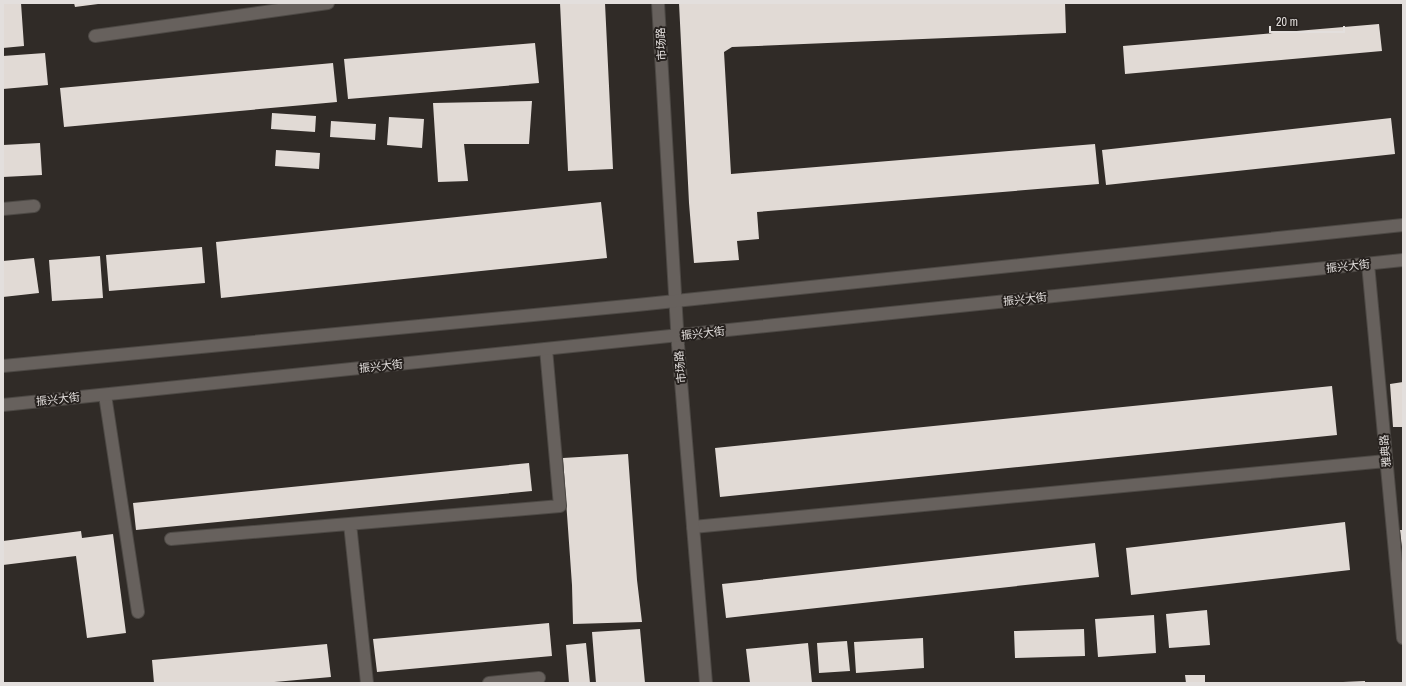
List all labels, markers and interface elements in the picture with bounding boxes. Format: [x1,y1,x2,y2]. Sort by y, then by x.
scale bar [1270,8,1344,34]
text: 20 m [1276,14,1298,30]
street label: 市场路 [653,27,669,61]
street label: 振兴大街 [1325,257,1371,275]
street label: 振兴大街 [1002,290,1048,308]
street label: 振兴大街 [680,324,726,342]
street label: 市场路 [672,350,688,384]
street label: 振兴大街 [358,357,404,375]
street label: 振兴大街 [35,390,81,408]
street label: 雅典路 [1377,434,1393,468]

